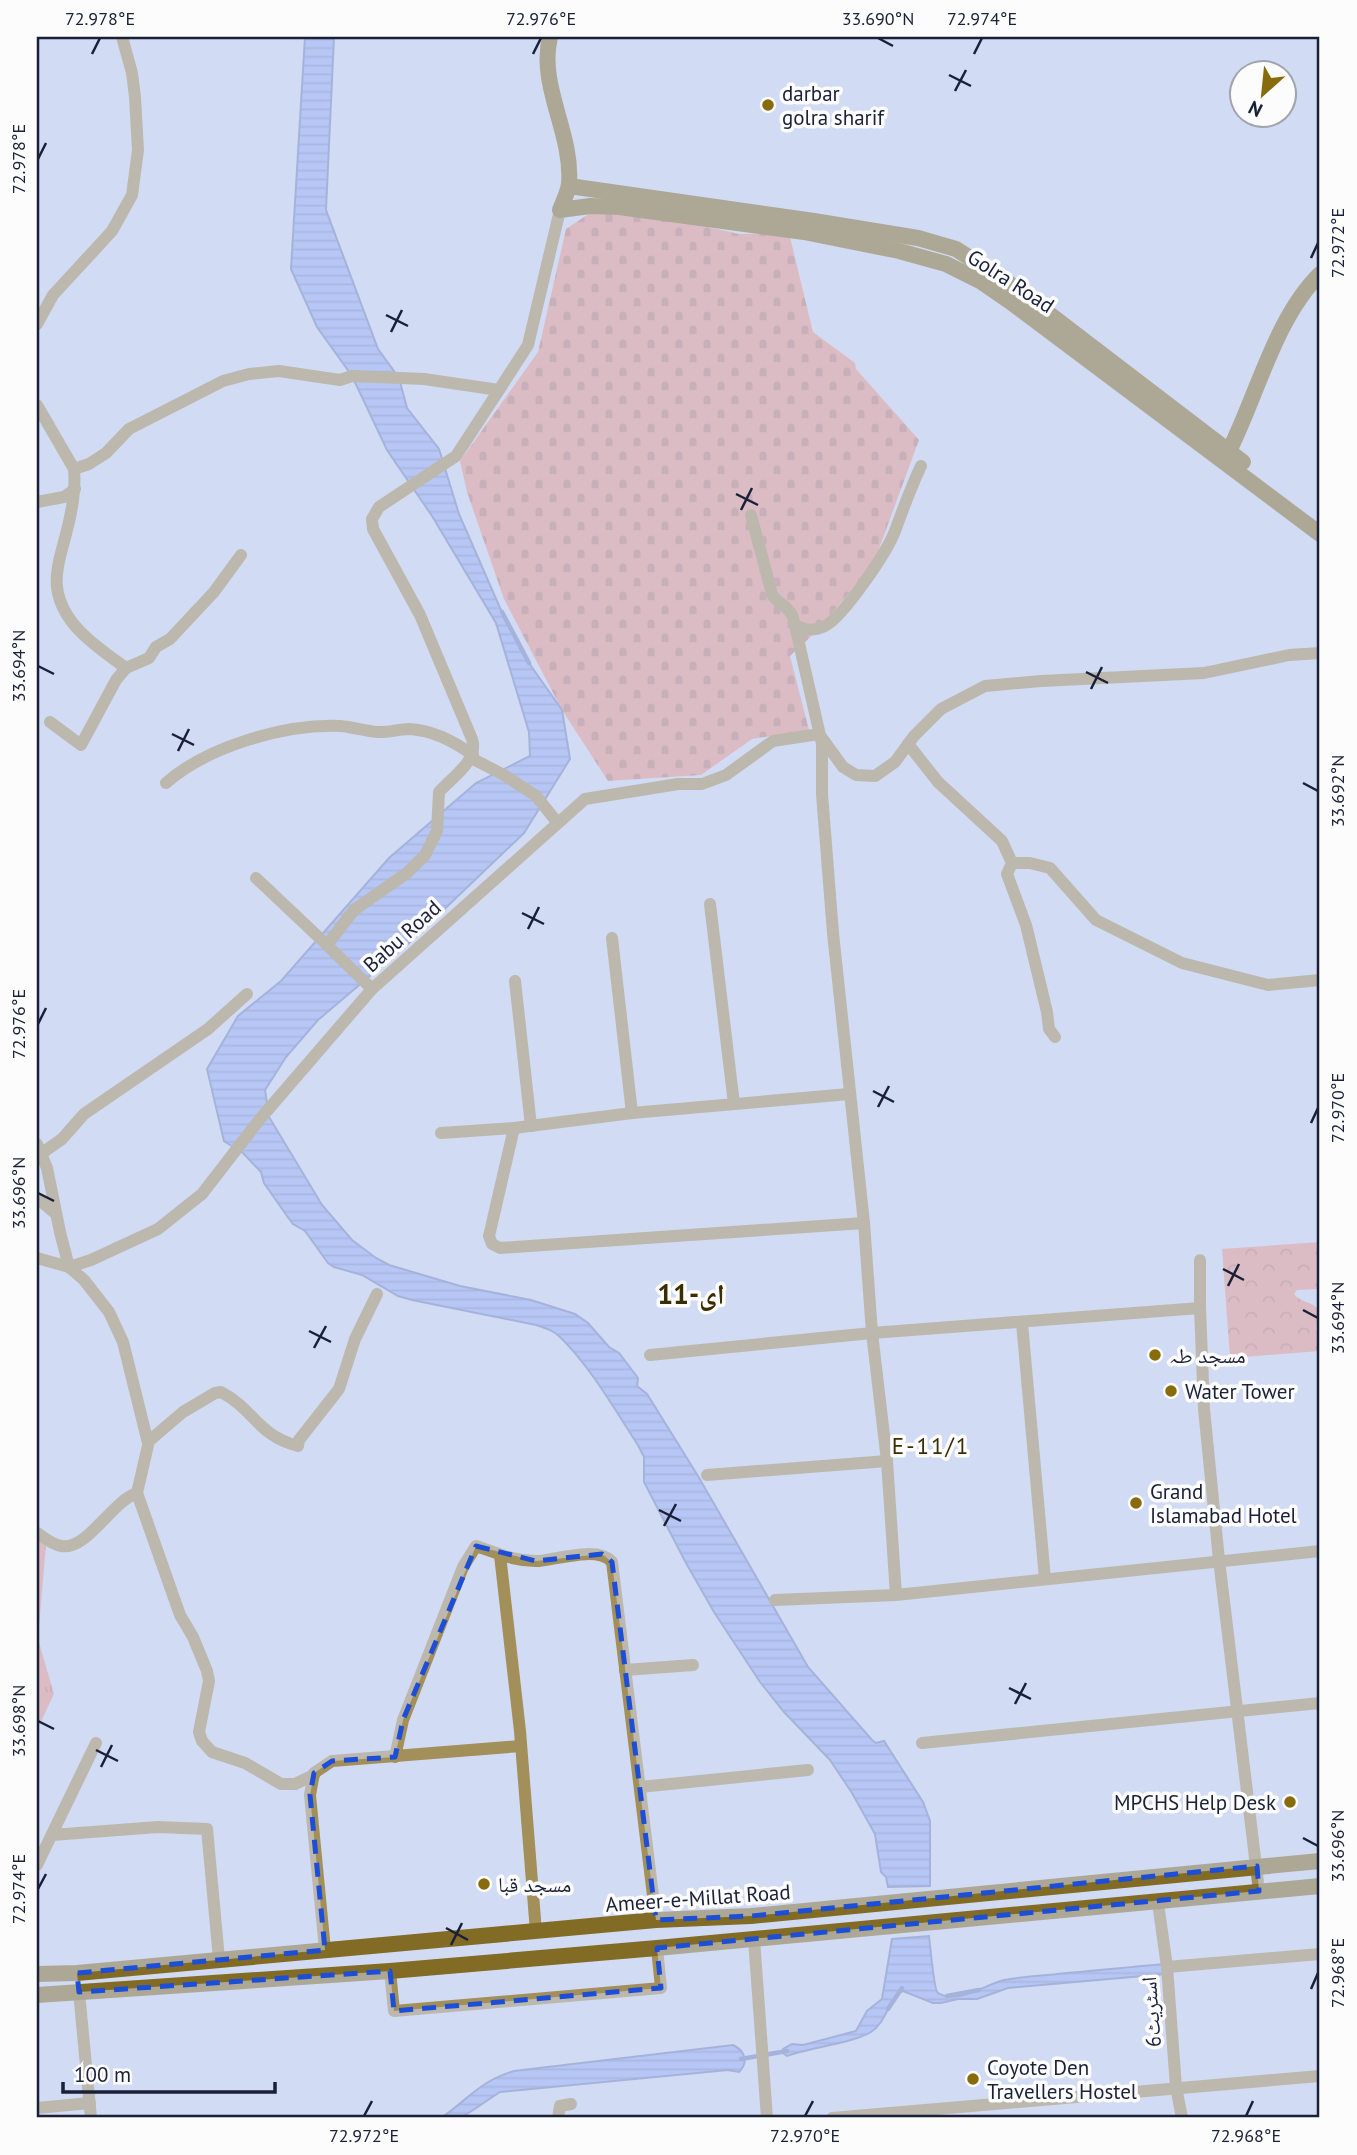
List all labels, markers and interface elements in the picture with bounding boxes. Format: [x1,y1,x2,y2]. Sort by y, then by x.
text: 72.978°E [65,7,135,30]
text: 72.976°E [506,7,576,30]
text: 33.690°N [842,7,914,30]
text: 72.974°E [947,7,1017,30]
north arrow [1228,60,1298,130]
place label: darbar golra sharif [782,80,885,131]
text: N [1244,96,1266,123]
marker: darbar golra sharif [760,97,776,113]
text: 72.978°E [7,124,30,194]
text: 72.972°E [1326,208,1349,278]
street label: Golra Road [963,243,1059,319]
text: 33.694°N [7,630,30,702]
text: 33.692°N [1326,755,1349,827]
street label: Babu Road [358,894,446,978]
text: 72.976°E [7,989,30,1059]
text: 72.970°E [1326,1073,1349,1143]
text: 33.696°N [7,1157,30,1229]
district label: ای-11 [657,1275,725,1312]
text: 33.694°N [1326,1282,1349,1354]
place label: مسجد طہ [1169,1342,1246,1369]
marker: مسجد طہ [1147,1347,1163,1363]
place label: Water Tower [1185,1378,1295,1405]
marker: Water Tower [1163,1383,1179,1399]
district label: E-11/1 [892,1431,970,1460]
place label: Grand Islamabad Hotel [1150,1478,1297,1529]
marker: Grand Islamabad Hotel [1128,1495,1144,1511]
text: 33.698°N [7,1685,30,1757]
place label: MPCHS Help Desk [1114,1789,1276,1816]
marker: MPCHS Help Desk [1282,1794,1298,1810]
text: 33.696°N [1326,1810,1349,1882]
text: 72.974°E [7,1854,30,1924]
place label: مسجد قبا [498,1871,571,1898]
marker: مسجد قبا [476,1876,492,1892]
street label: Ameer-e-Millat Road [605,1878,791,1918]
text: 72.968°E [1326,1938,1349,2008]
street label: اسٹریٹ6 [1135,1976,1167,2048]
scale bar [63,2050,275,2094]
place label: Coyote Den Travellers Hostel [987,2054,1137,2105]
text: 100 m [74,2061,131,2088]
marker: Coyote Den Travellers Hostel [965,2071,981,2087]
text: 72.972°E [329,2124,399,2147]
text: 72.970°E [770,2124,840,2147]
text: 72.968°E [1211,2124,1281,2147]

